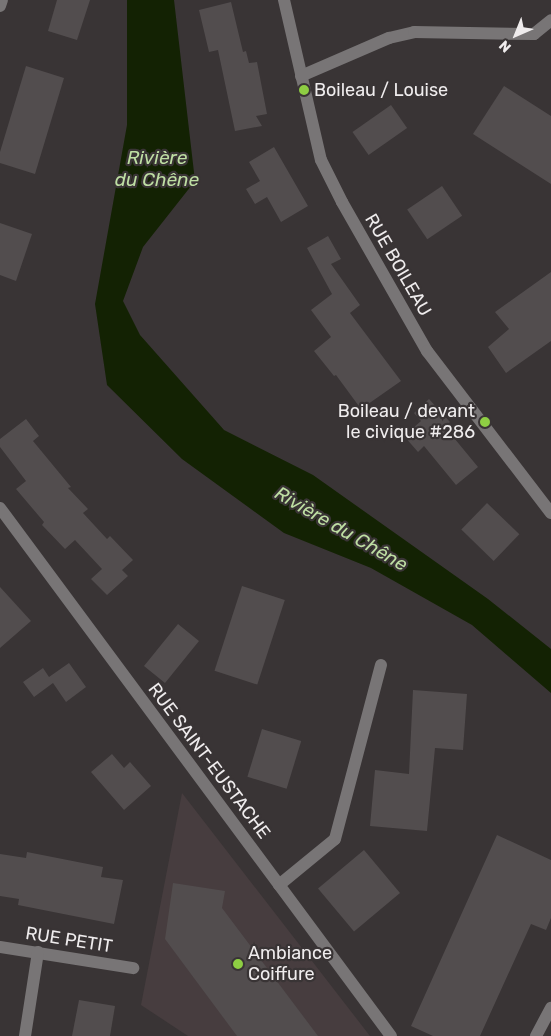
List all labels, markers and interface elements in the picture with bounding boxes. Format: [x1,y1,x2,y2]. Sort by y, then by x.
north arrow [491,10,541,60]
text: N [496,37,515,56]
place label: Boileau / Louise [314,79,448,101]
marker: Boileau / Louise [298,84,310,96]
water label: Rivière du Chêne [115,147,199,191]
street label: RUE BOILEAU [360,210,436,320]
place label: Boileau / devant le civique #286 [338,401,475,444]
marker: Boileau / devant le civique #286 [479,416,491,428]
water label: Rivière du Chêne [271,482,411,576]
street label: RUE SAINT-EUSTACHE [143,679,275,843]
street label: RUE PETIT [24,922,114,958]
place label: Ambiance Coiffure [248,943,332,986]
marker: Ambiance Coiffure [232,958,244,970]

